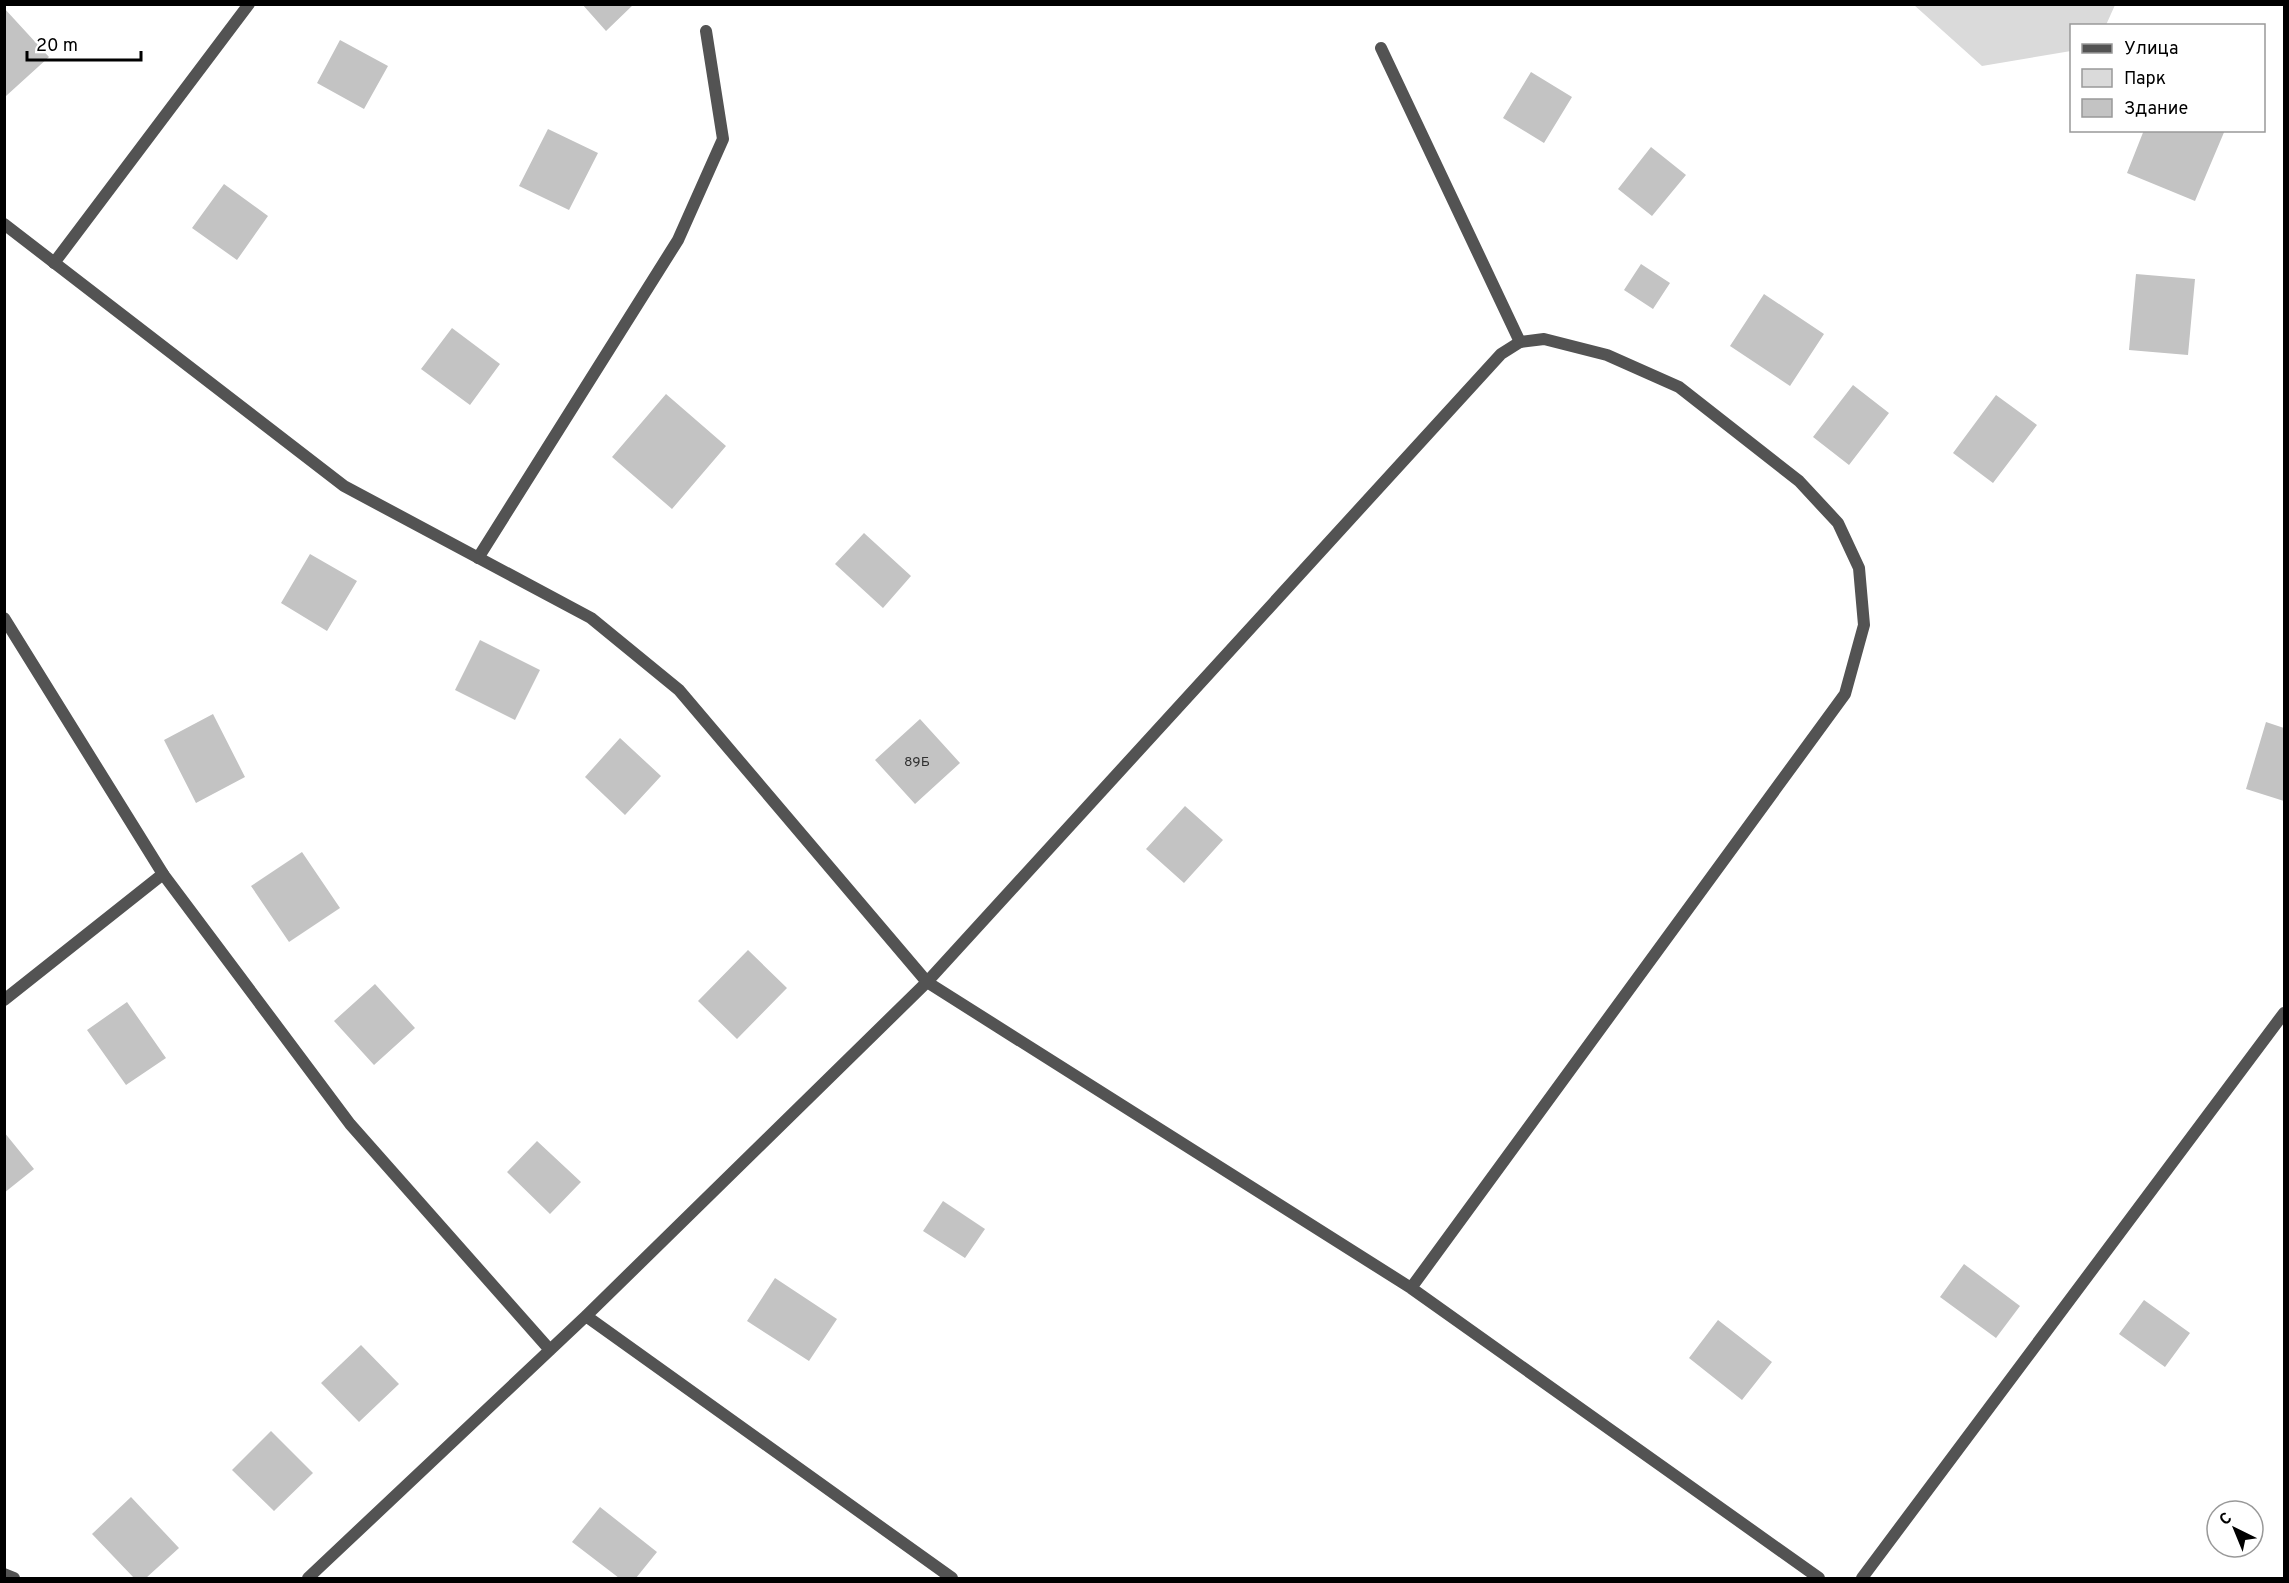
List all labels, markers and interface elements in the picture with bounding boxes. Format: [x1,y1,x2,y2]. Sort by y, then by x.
scale bar [27,24,141,62]
legend [2070,24,2265,132]
text: 20 m [36,35,78,58]
text: Улица [2124,38,2178,61]
text: Парк [2124,68,2166,91]
text: Здание [2124,98,2188,121]
house number: 89Б [904,754,930,771]
north arrow [2205,1499,2265,1559]
text: С [2216,1509,2237,1530]

